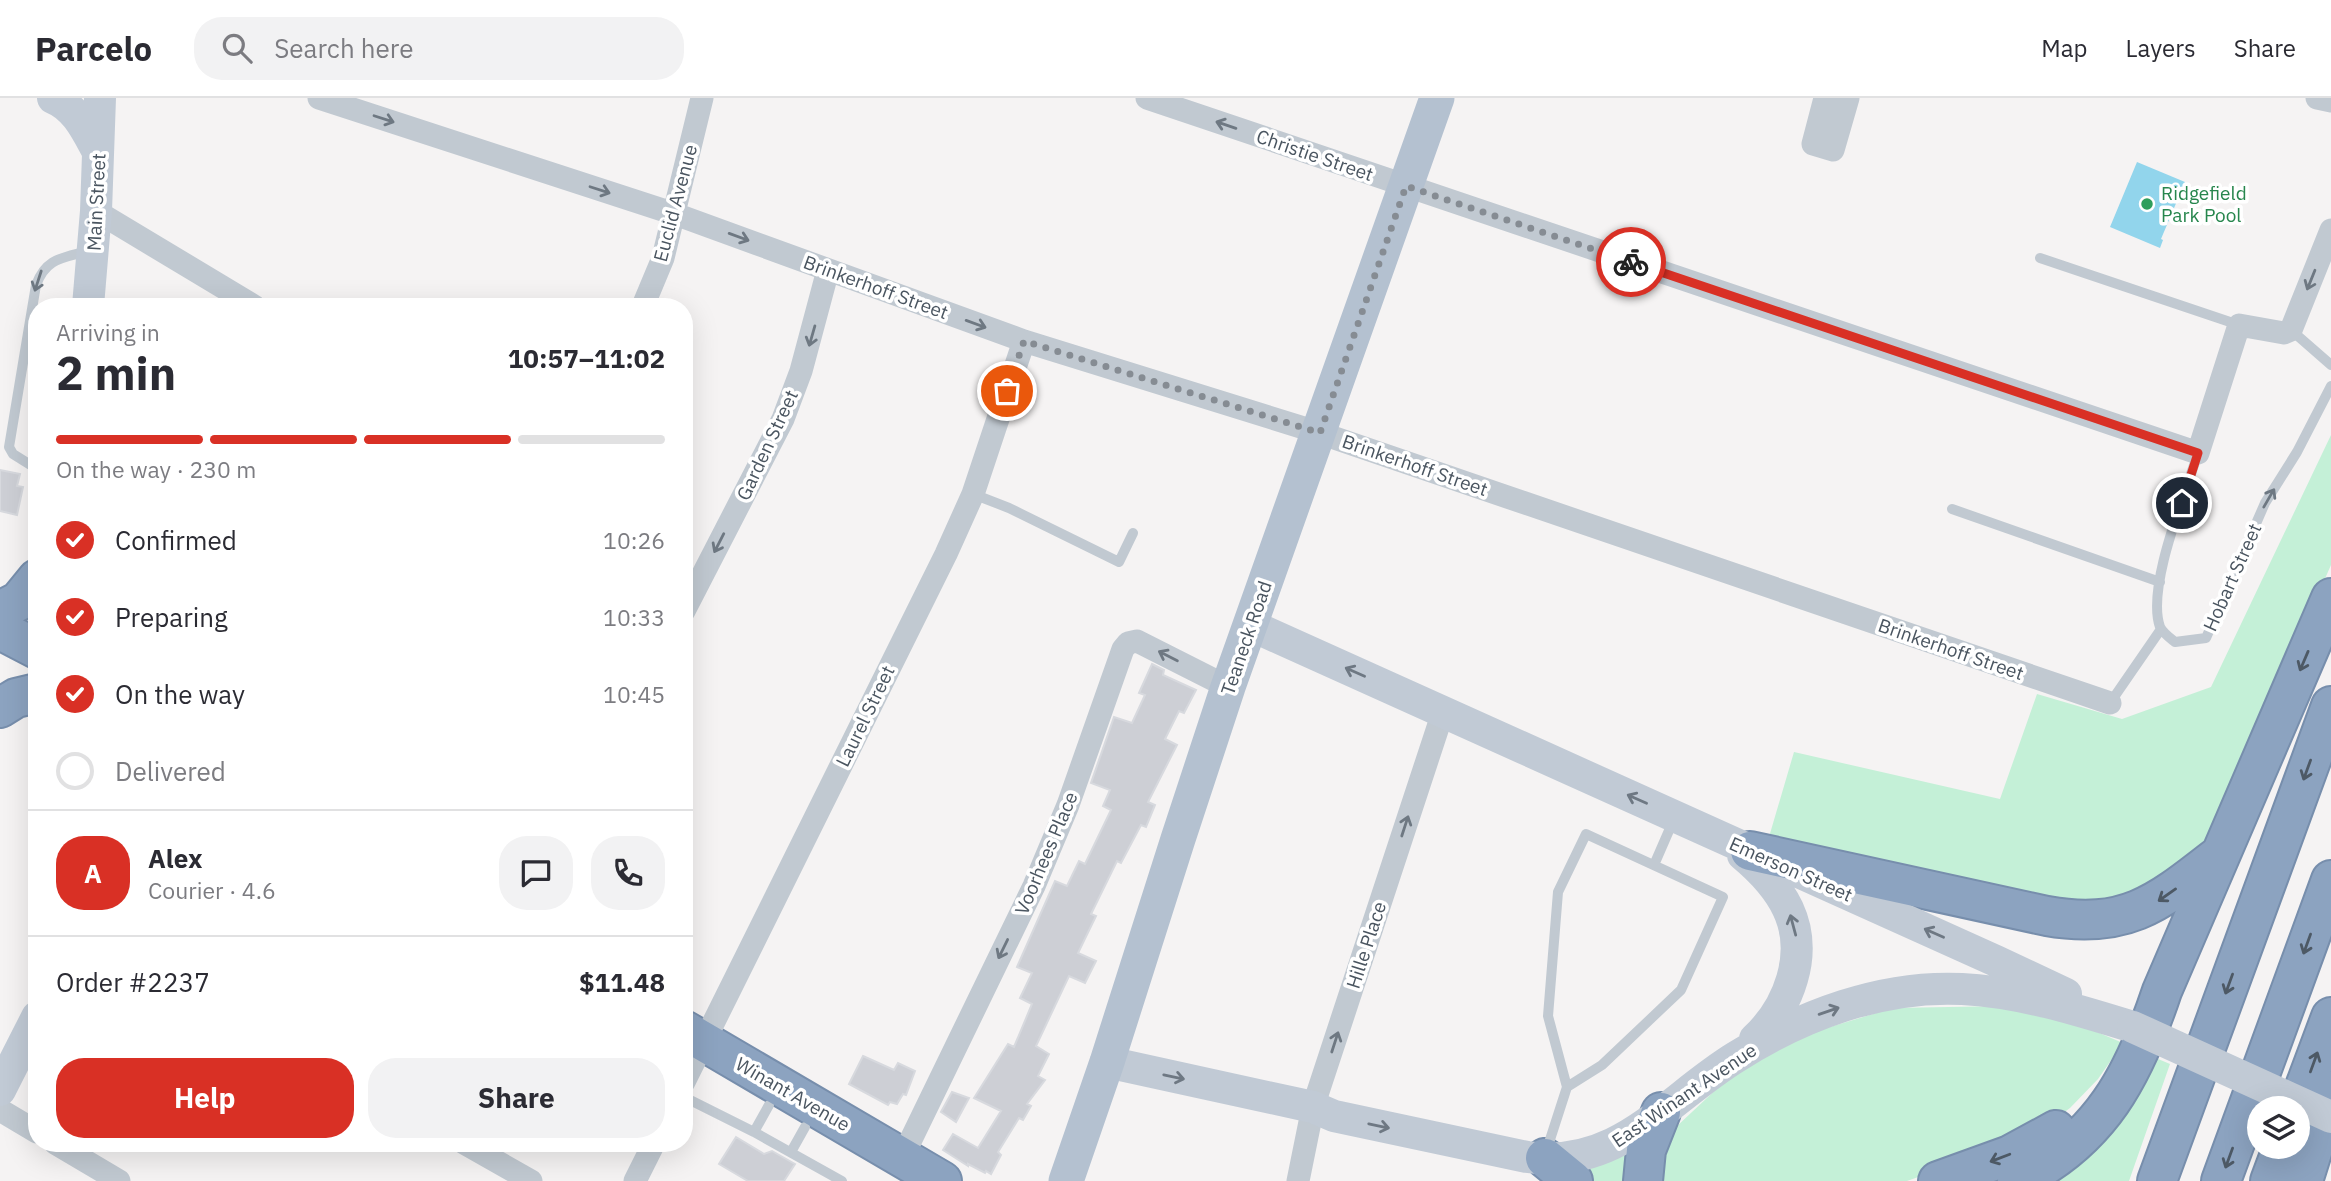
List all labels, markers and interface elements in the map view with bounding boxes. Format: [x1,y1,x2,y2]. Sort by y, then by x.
search box [194,17,684,80]
text: Parcelo [35,27,152,70]
icon: search [218,29,256,67]
text: Search here [274,31,414,65]
text: Map [2041,32,2088,64]
text: Layers [2126,32,2196,64]
text: Share [2234,32,2296,64]
one-way arrow [373,114,395,126]
one-way arrow [1215,118,1237,130]
street label: Christie Street [1253,124,1377,186]
street label: Euclid Avenue [648,142,702,264]
street label: Main Street [81,153,111,251]
place label: Ridgefield Park Pool [2161,181,2247,227]
one-way arrow [589,185,611,197]
marker: Ridgefield Park Pool [2139,196,2155,212]
courier [1596,227,1666,297]
one-way arrow [727,232,749,244]
icon: bike [1612,243,1650,281]
street label: Brinkerhoff Street [800,250,952,324]
one-way arrow [2304,269,2317,290]
one-way arrow [31,270,44,292]
text: Arriving in [56,317,160,347]
one-way arrow [964,318,986,331]
one-way arrow [804,325,817,347]
text: 10:57–11:02 [508,341,665,375]
text: 2 min [56,343,176,403]
pin [977,361,1037,421]
icon: bag [988,372,1026,410]
street label: Garden Street [731,386,803,504]
street label: Brinkerhoff Street [1339,429,1491,501]
text: On the way · 230 m [56,454,256,484]
pin [2152,473,2212,533]
icon: home [2163,484,2201,522]
one-way arrow [2262,488,2276,508]
street label: Hobart Street [2198,519,2266,635]
icon: check [56,521,94,559]
text: Confirmed [115,523,237,557]
text: 10:26 [603,525,665,555]
one-way arrow [712,533,726,553]
street label: Teaneck Road [1215,578,1277,698]
icon: check [56,598,94,636]
text: Preparing [115,600,228,634]
text: 10:33 [603,602,665,632]
street label: Brinkerhoff Street [1875,613,2027,685]
one-way arrow [1158,649,1178,663]
one-way arrow [2297,650,2310,671]
street label: Laurel Street [830,662,900,770]
one-way arrow [1345,665,1366,678]
icon: check [56,675,94,713]
text: On the way [115,677,245,711]
text: 10:45 [603,679,665,709]
text: Delivered [115,754,226,788]
one-way arrow [2300,759,2313,781]
street label: Voorhees Place [1009,788,1083,918]
one-way arrow [1627,792,1648,805]
one-way arrow [1400,815,1412,837]
street label: Emerson Street [1726,831,1856,907]
button: chat [499,836,573,910]
button: phone [591,836,665,910]
text: Alex [148,841,202,875]
text: A [84,856,102,890]
text: Courier · 4.6 [148,875,276,905]
one-way arrow [2158,888,2177,902]
street label: Hille Place [1341,898,1391,992]
one-way arrow [1786,914,1799,937]
one-way arrow [1923,926,1945,939]
one-way arrow [2300,933,2313,955]
one-way arrow [996,938,1010,959]
text: Order #2237 [56,965,210,999]
text: $11.48 [579,965,665,999]
one-way arrow [2221,972,2234,994]
one-way arrow [1817,1004,1839,1016]
one-way arrow [1329,1031,1342,1053]
street label: East Winant Avenue [1607,1038,1761,1152]
street label: Winant Avenue [732,1052,854,1136]
one-way arrow [2309,1052,2321,1074]
button: Help [56,1058,354,1138]
button: Share [368,1058,665,1138]
one-way arrow [1162,1070,1185,1084]
map controls [2247,1096,2310,1159]
button: layers [2247,1096,2310,1159]
one-way arrow [1367,1119,1390,1133]
one-way arrow [2222,1146,2234,1168]
one-way arrow [1990,1153,2011,1166]

